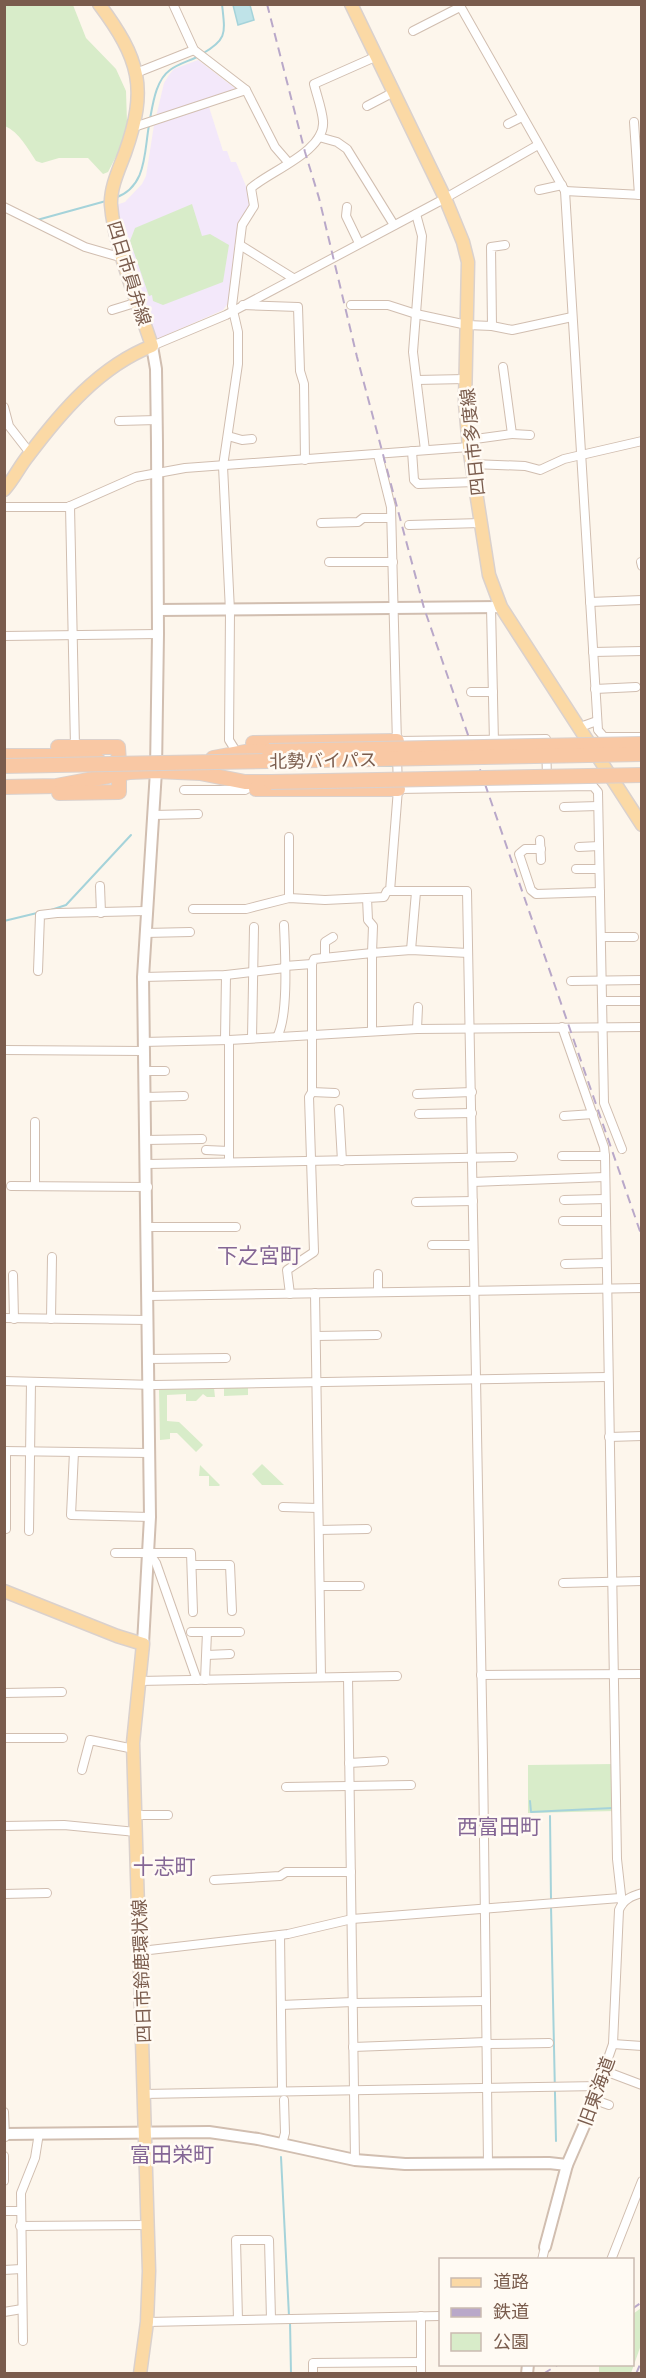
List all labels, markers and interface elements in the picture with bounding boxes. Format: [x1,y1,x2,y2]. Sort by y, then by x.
street label: 四日市員弁線 [103,218,157,328]
street label: 四日市多度線 [454,387,490,497]
street label: 北勢バイパス [269,747,377,773]
district label: 下之宮町 [217,1241,301,1269]
district label: 西富田町 [457,1812,541,1840]
district label: 十志町 [133,1852,196,1880]
street label: 四日市鈴鹿環状線 [126,1899,156,2043]
street label: 旧東海道 [572,2053,620,2129]
district label: 富田栄町 [130,2140,214,2168]
legend [439,2258,634,2366]
text: 道路 [493,2269,529,2293]
text: 鉄道 [493,2299,529,2323]
text: 公園 [493,2329,529,2353]

